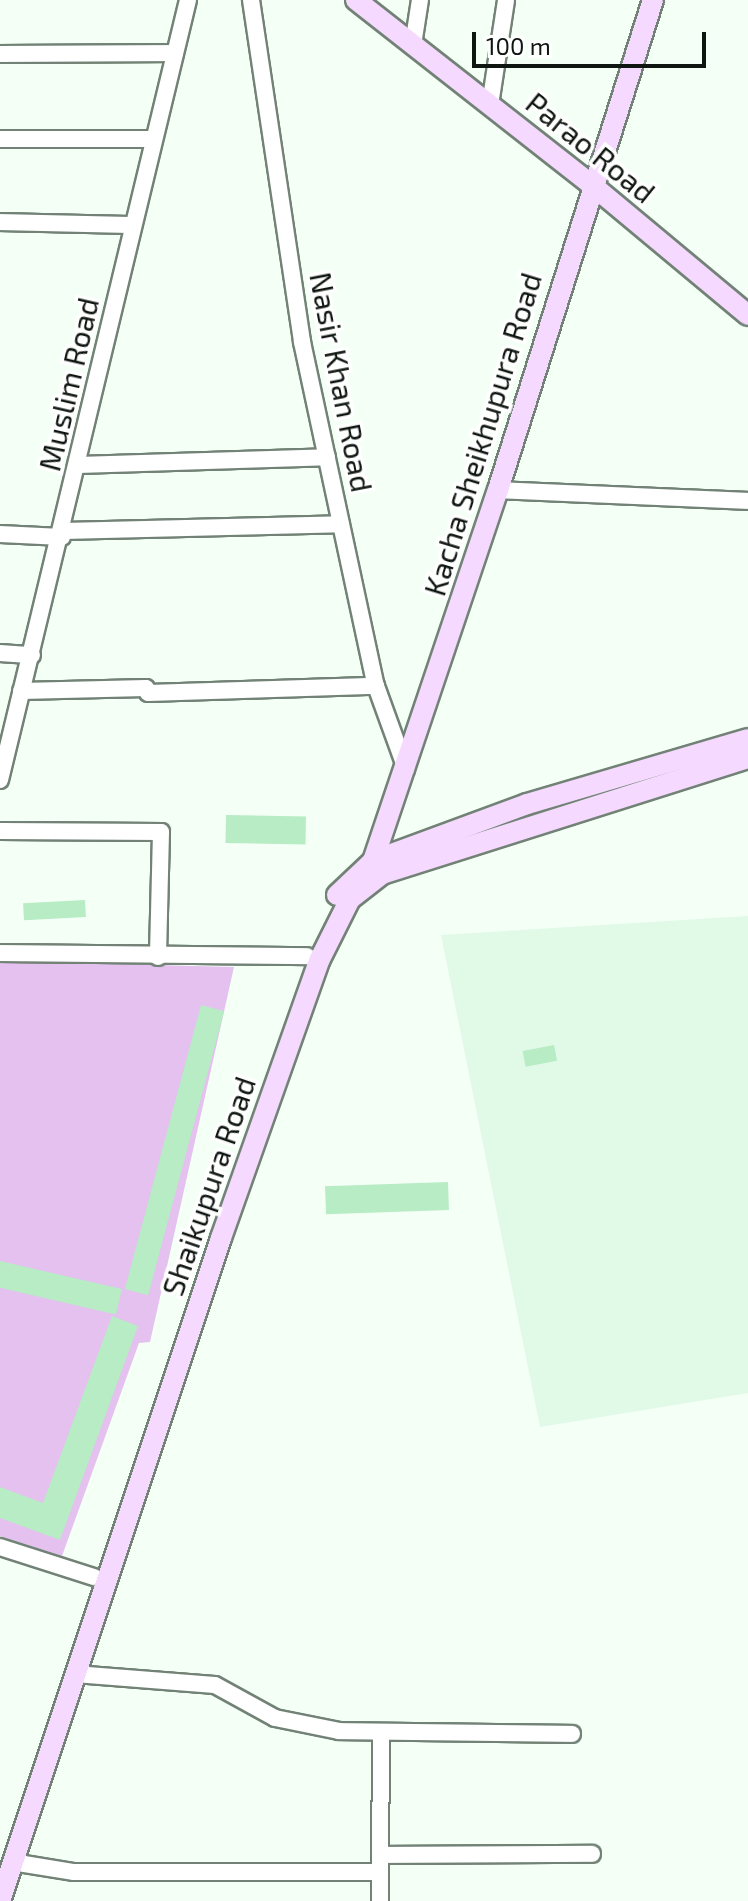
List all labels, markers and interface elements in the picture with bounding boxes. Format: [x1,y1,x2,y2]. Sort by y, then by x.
scale bar [476,16,710,66]
text: 100 m [486,31,551,60]
street label: Parao Road [519,84,663,210]
street label: Kacha Sheikhupura Road [416,268,548,600]
street label: Nasir Khan Road [303,269,381,495]
street label: Muslim Road [31,294,105,474]
street label: Shaikupura Road [154,1072,262,1300]

